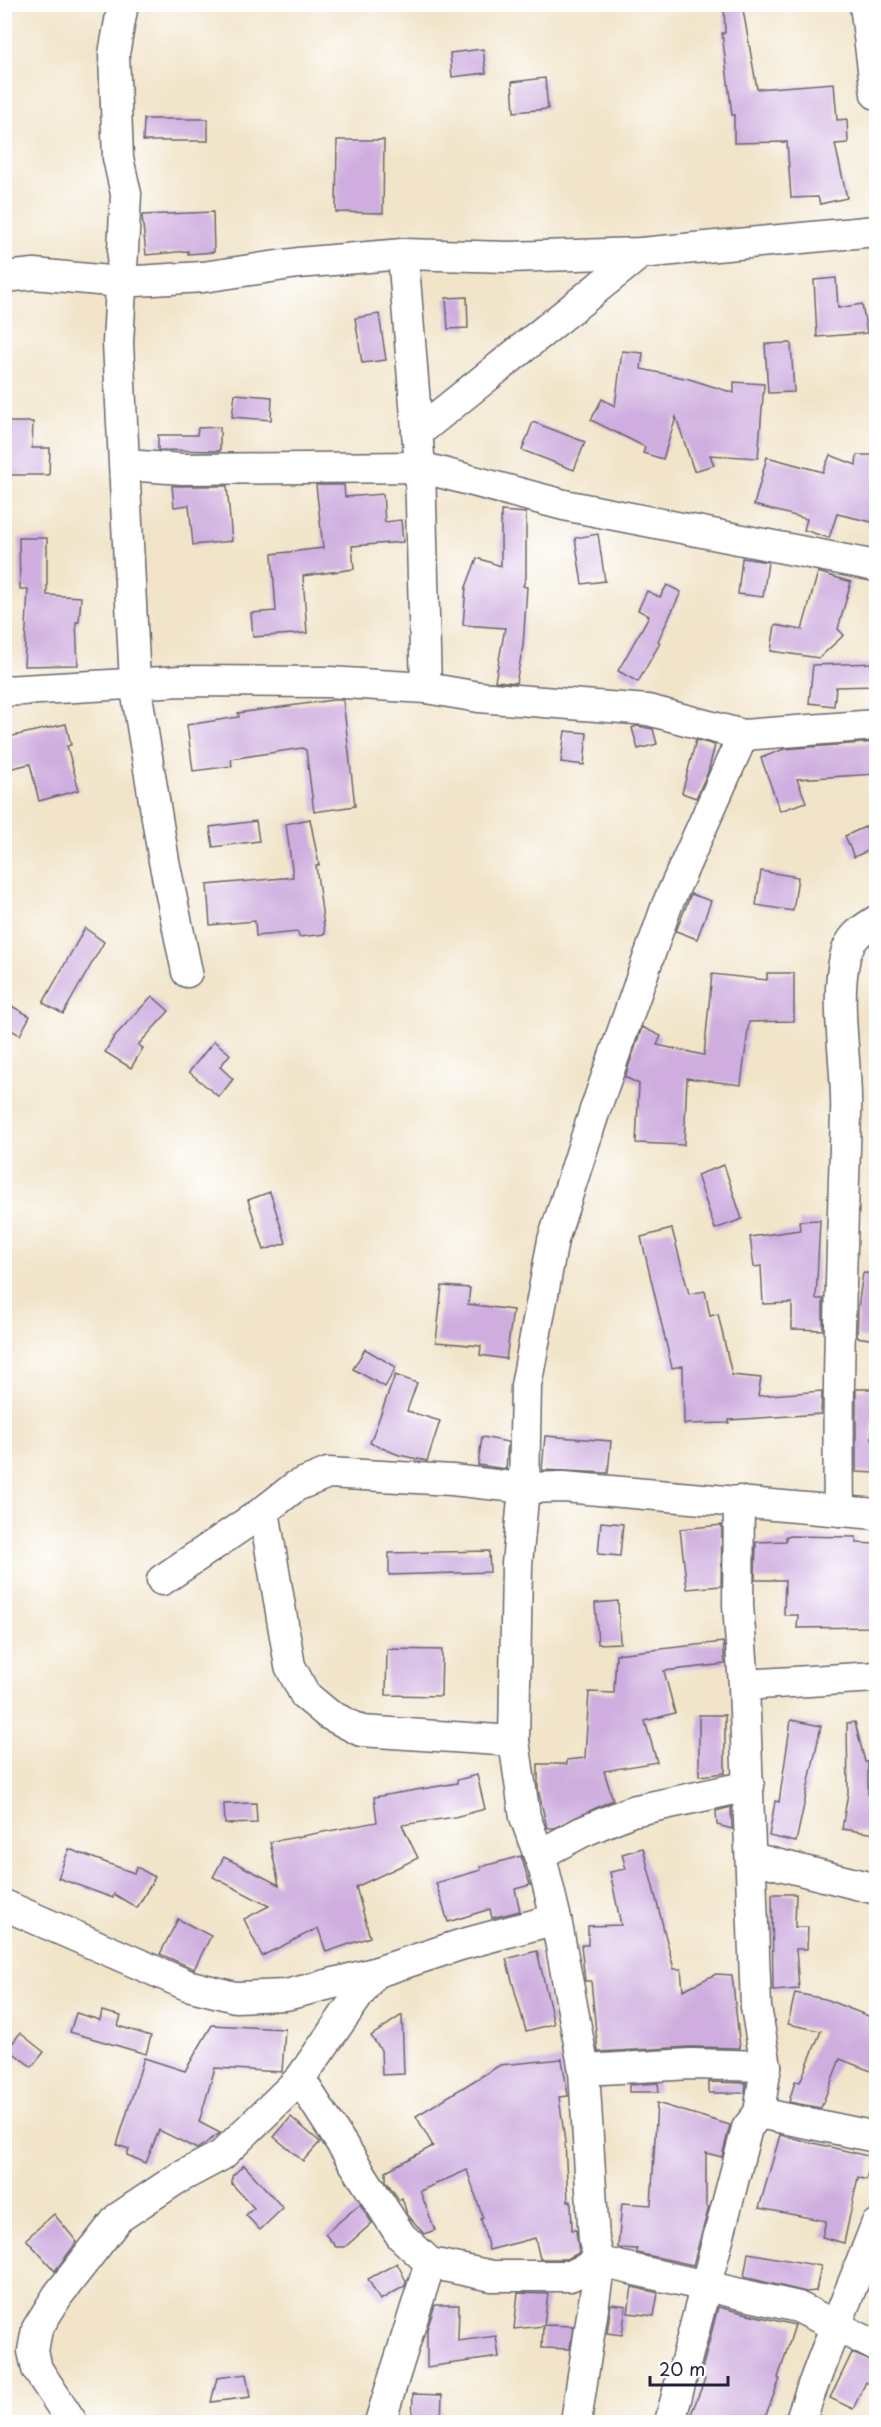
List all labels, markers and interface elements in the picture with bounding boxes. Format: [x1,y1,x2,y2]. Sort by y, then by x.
scale bar [650,2349,728,2387]
text: 20 m [659,2355,705,2382]

